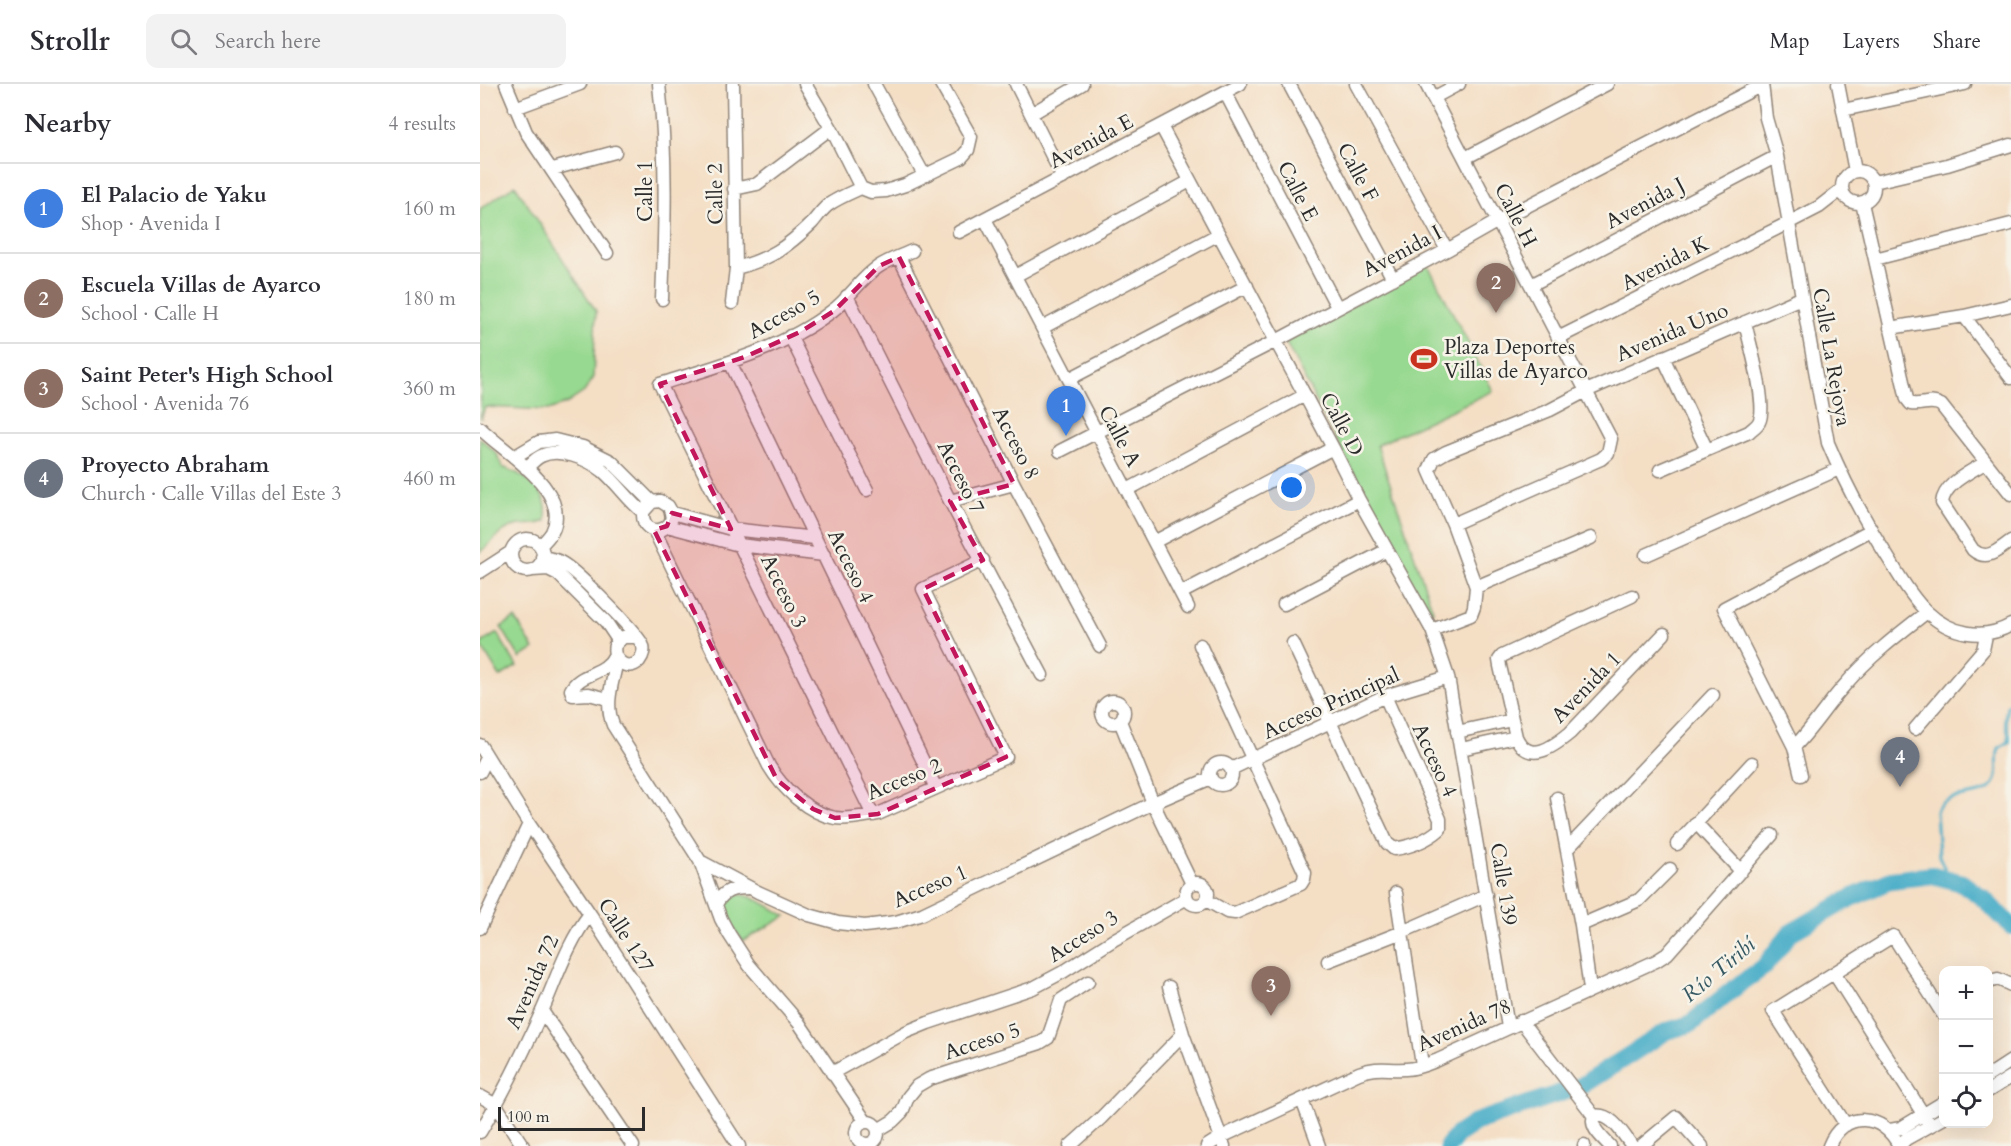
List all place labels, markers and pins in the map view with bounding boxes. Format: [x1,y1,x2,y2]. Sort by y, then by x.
pin: 2 [1476,264,1516,313]
place label: Plaza Deportes Villas de Ayarco [1444,333,1588,386]
sports icon: Plaza Deportes Villas de Ayarco [1409,344,1439,374]
pin: 1 [1046,386,1086,436]
pin: 4 [1880,738,1920,787]
pin: 3 [1252,966,1290,1016]

